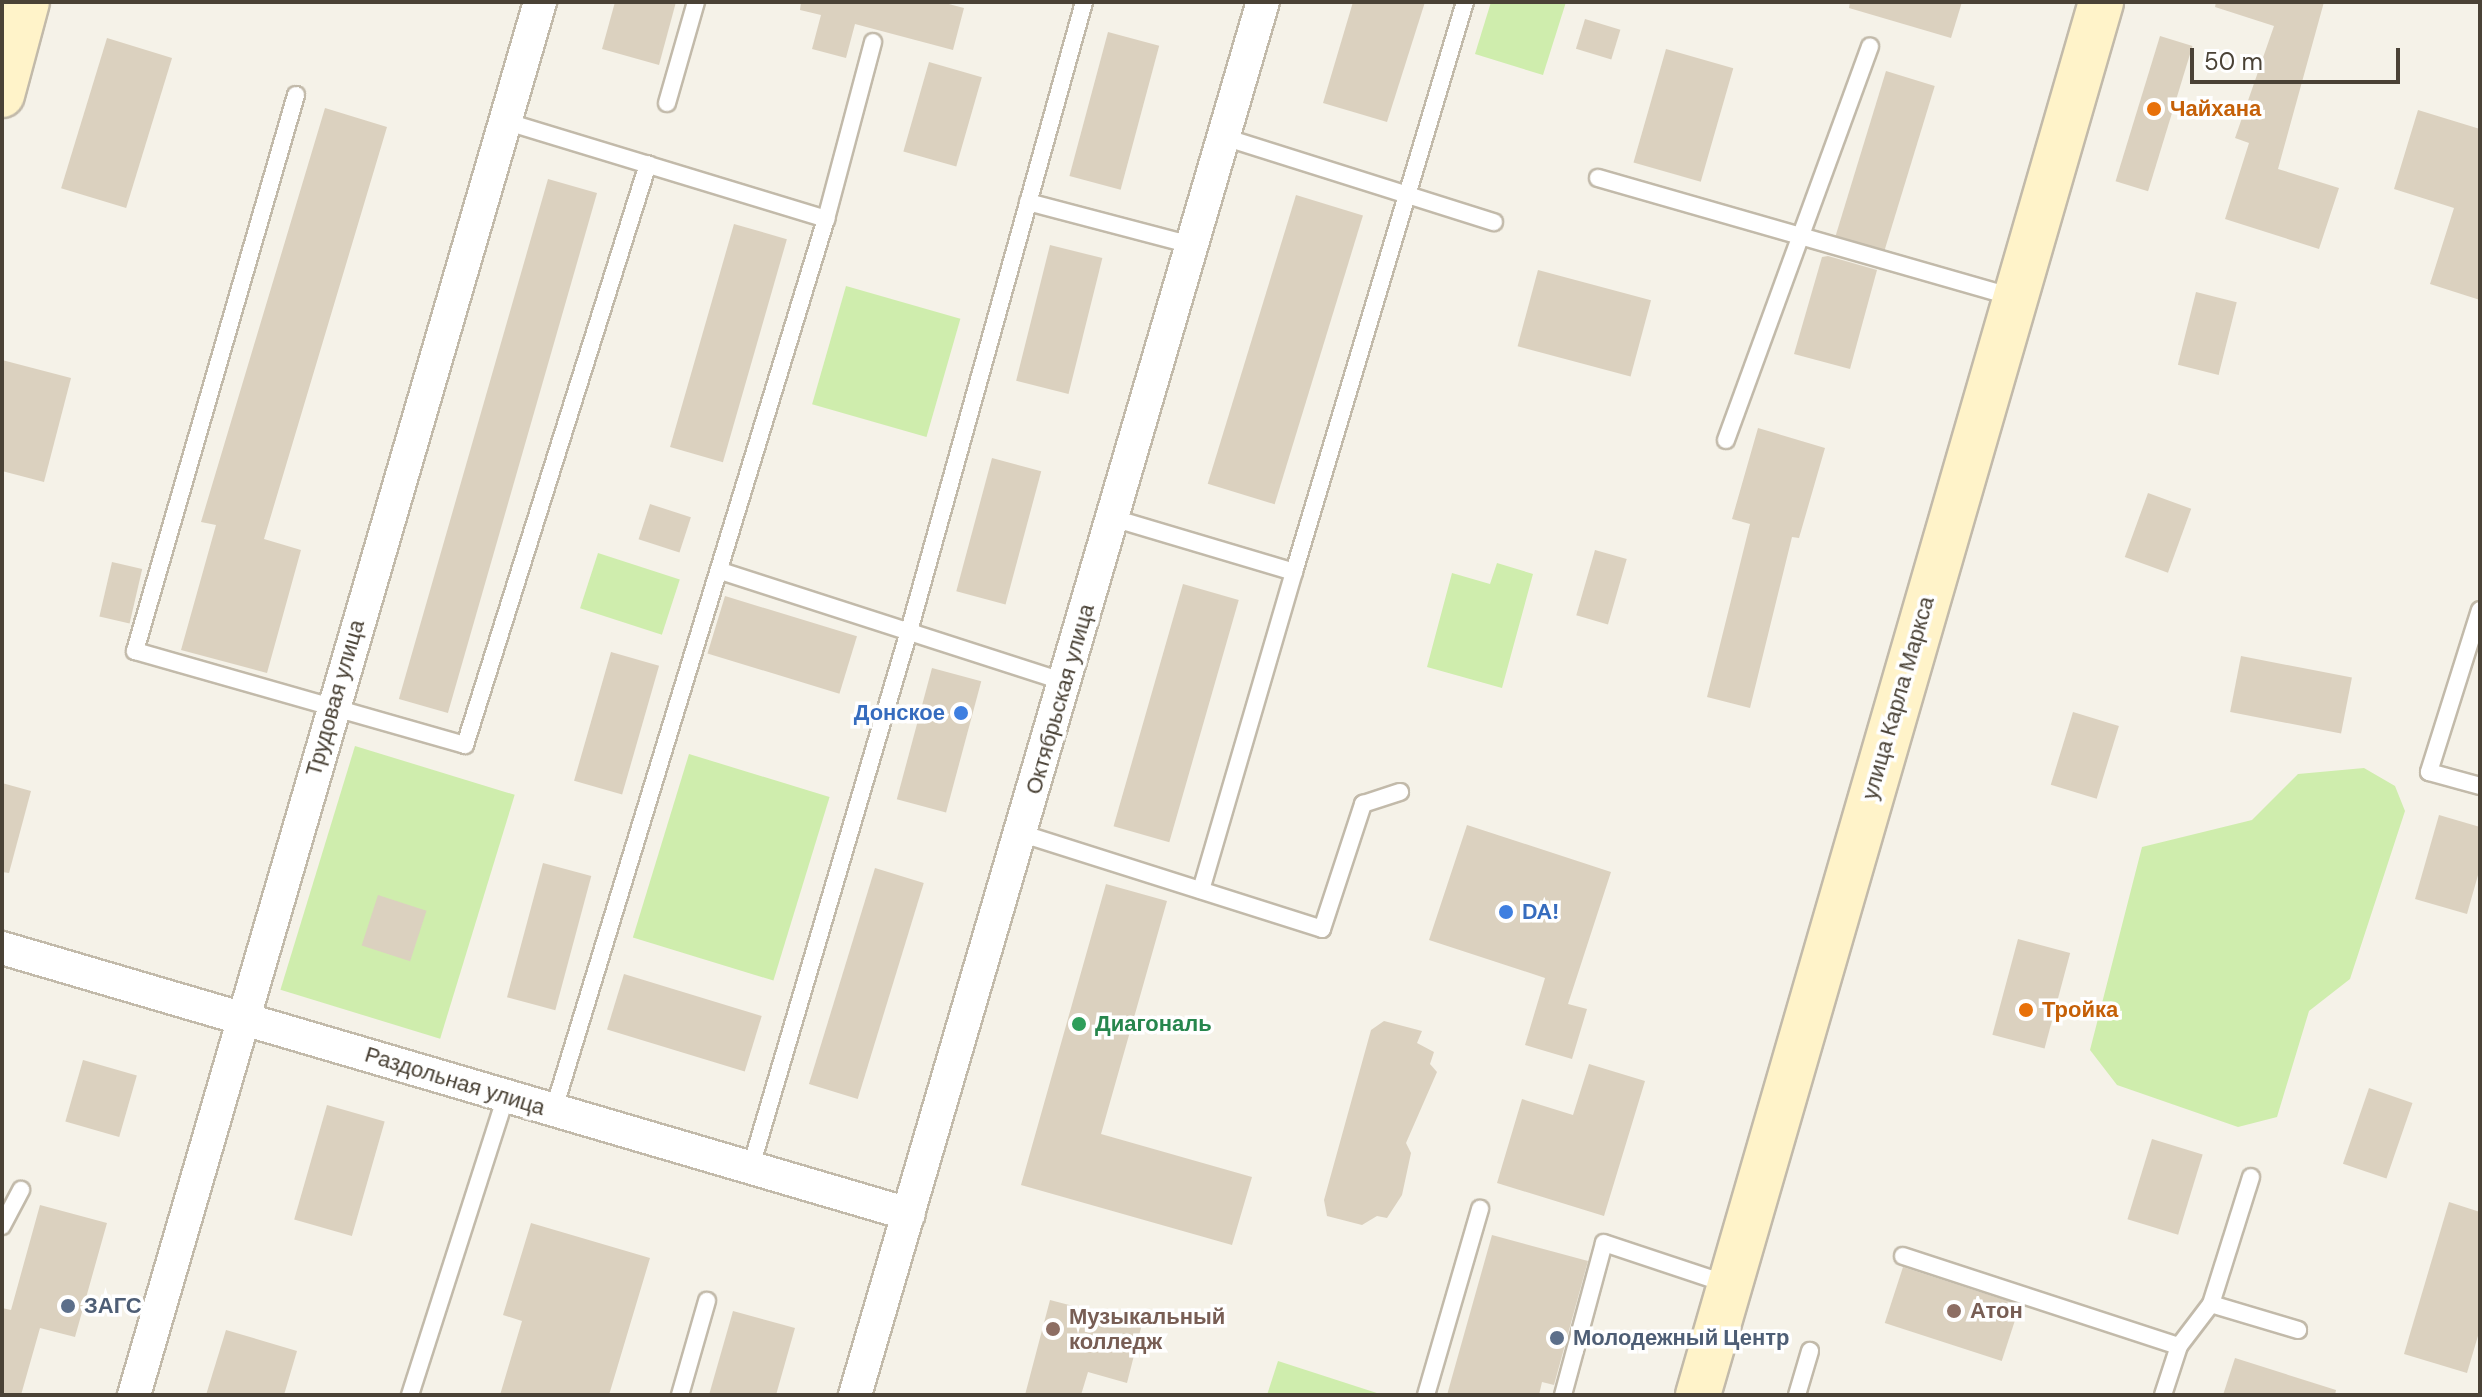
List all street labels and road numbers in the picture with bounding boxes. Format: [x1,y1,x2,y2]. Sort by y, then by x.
street label: улица Карла Маркса [1856,593,1940,803]
street label: Октябрьская улица [1020,601,1100,797]
street label: Трудовая улица [300,617,370,779]
street label: Раздольная улица [362,1041,548,1121]

